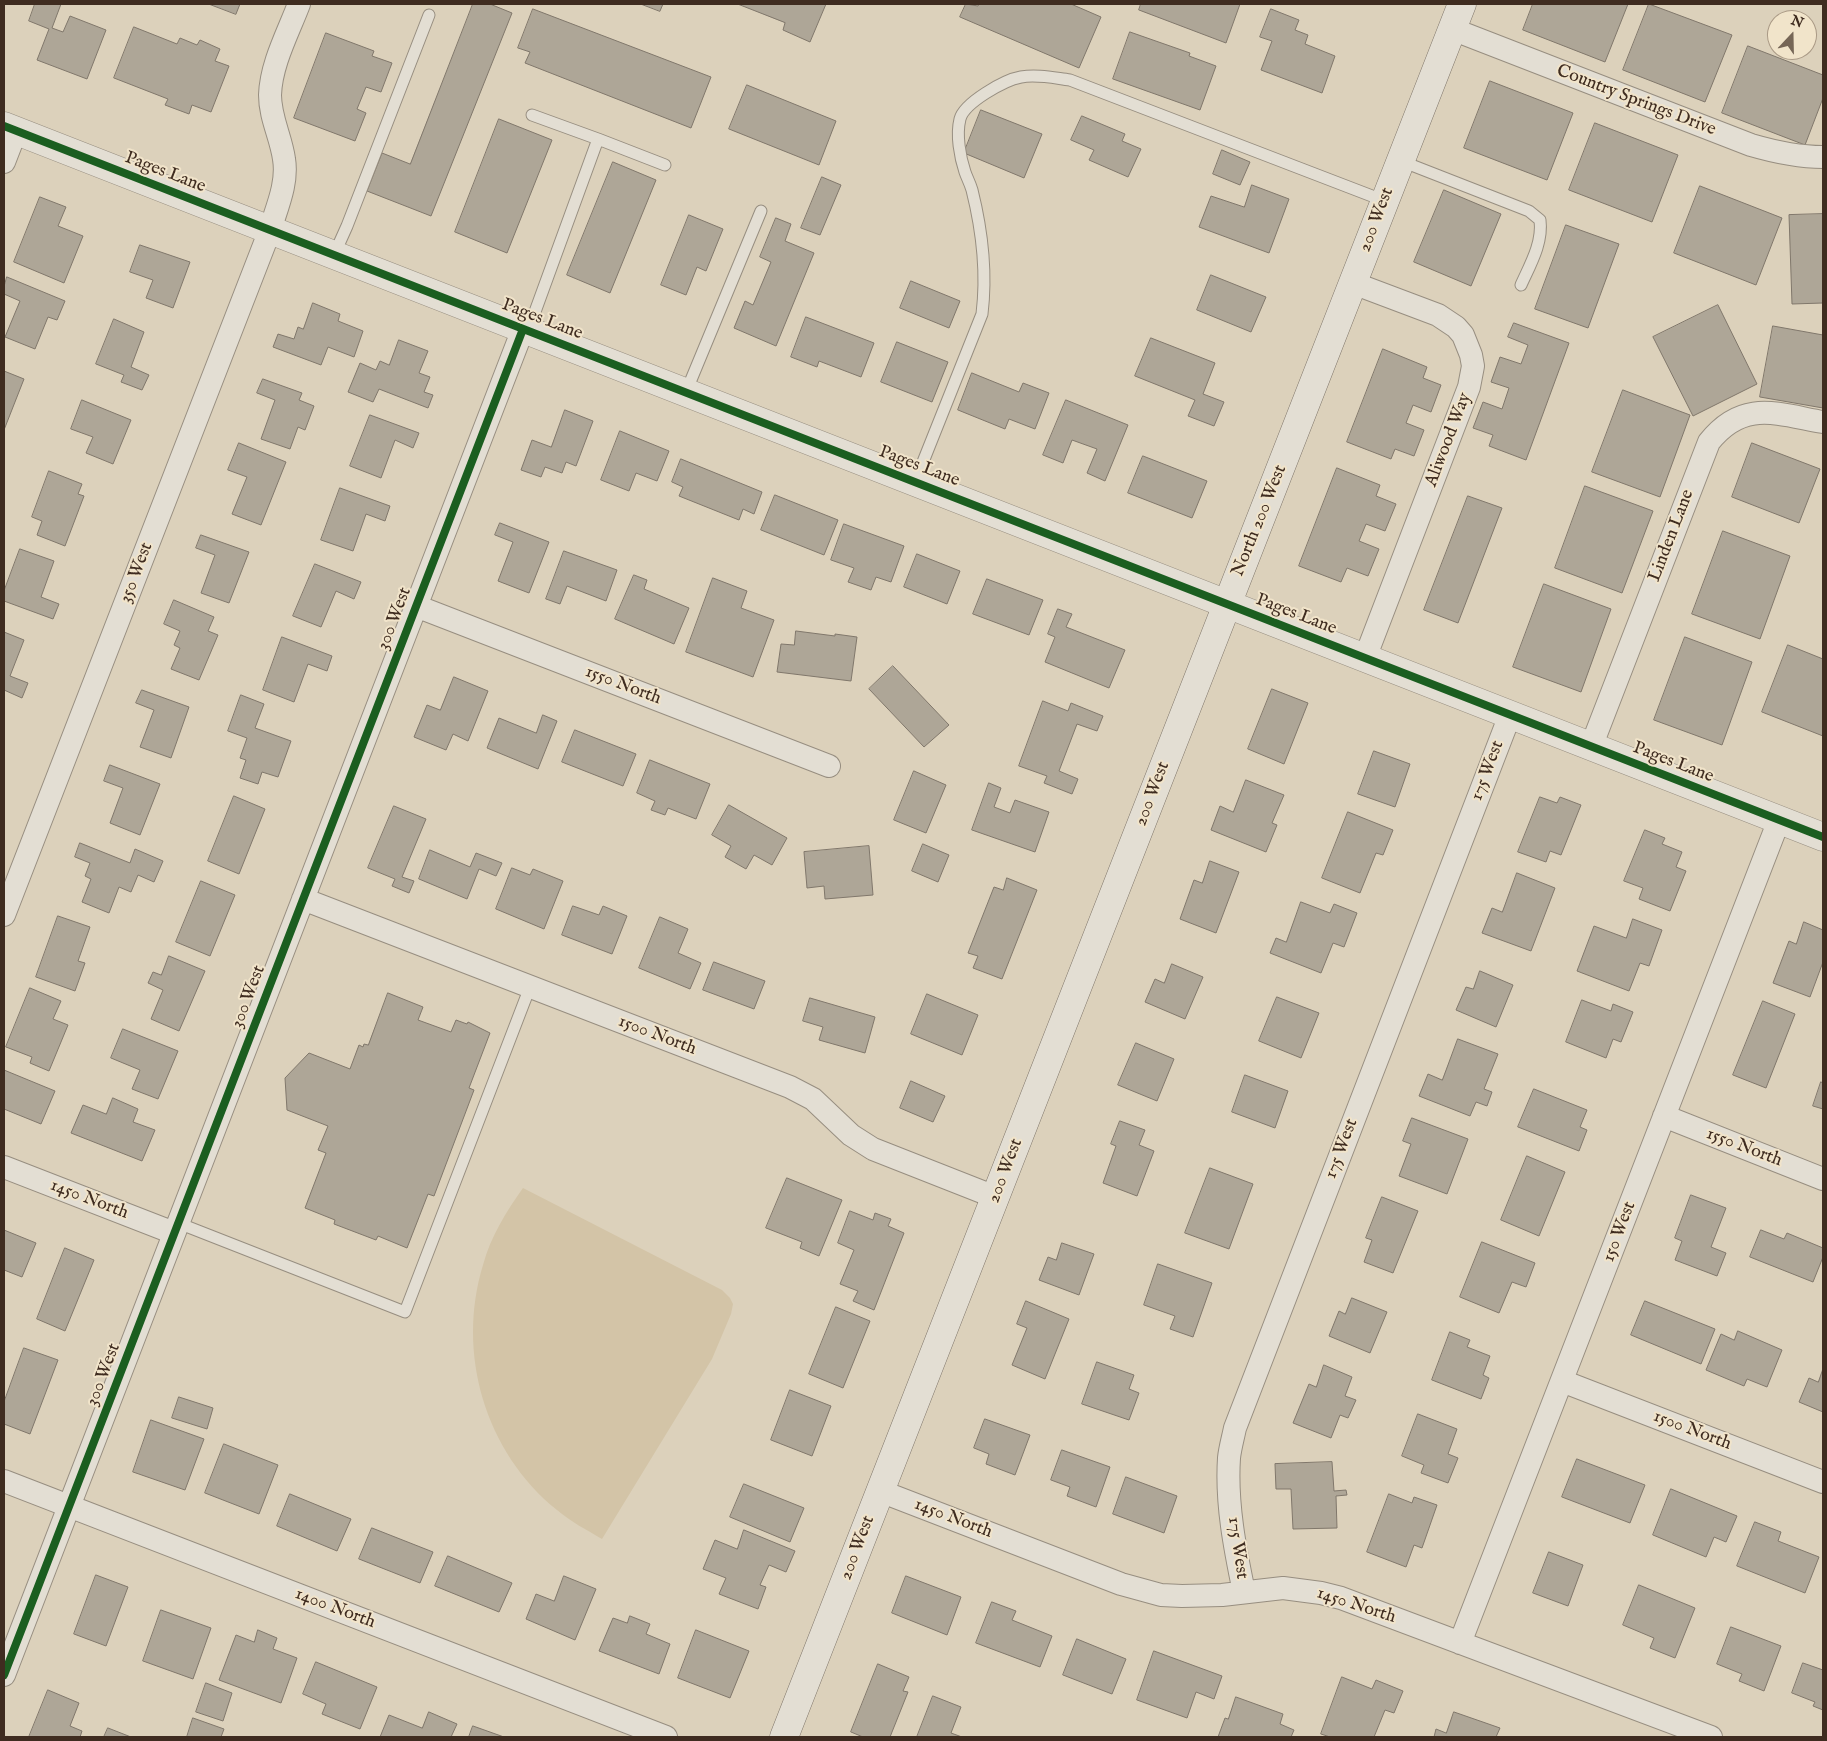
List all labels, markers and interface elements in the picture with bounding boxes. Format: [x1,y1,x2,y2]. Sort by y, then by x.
north arrow [1767,10,1817,60]
text: N [1788,11,1806,33]
street label: Country Springs Drive [1553,61,1719,141]
street label: Pages Lane [122,148,208,198]
street label: 200 West [1355,185,1399,255]
street label: Pages Lane [499,295,585,345]
street label: Aliwood Way [1421,390,1477,490]
street label: Pages Lane [876,442,962,492]
street label: North 200 West [1228,462,1292,580]
street label: Linden Lane [1645,487,1699,585]
street label: 350 West [116,540,158,606]
street label: 300 West [373,585,417,653]
street label: Pages Lane [1253,590,1339,640]
street label: 1550 North [582,662,664,710]
street label: 175 West [1467,738,1509,804]
street label: Pages Lane [1630,738,1716,788]
street label: 200 West [1131,759,1175,829]
street label: 300 West [227,963,271,1031]
street label: 1500 North [615,1011,699,1061]
street label: 175 West [1321,1116,1363,1182]
street label: 1550 North [1703,1124,1785,1172]
street label: 200 West [984,1136,1028,1206]
street label: 1450 North [47,1175,131,1225]
street label: 150 West [1599,1199,1641,1265]
street label: 300 West [82,1341,126,1409]
street label: 1500 North [1650,1406,1734,1456]
street label: 1450 North [911,1494,995,1544]
street label: 200 West [836,1513,880,1583]
street label: 175 West [1222,1515,1252,1581]
street label: 1450 North [1314,1583,1398,1629]
street label: 1400 North [292,1584,378,1634]

